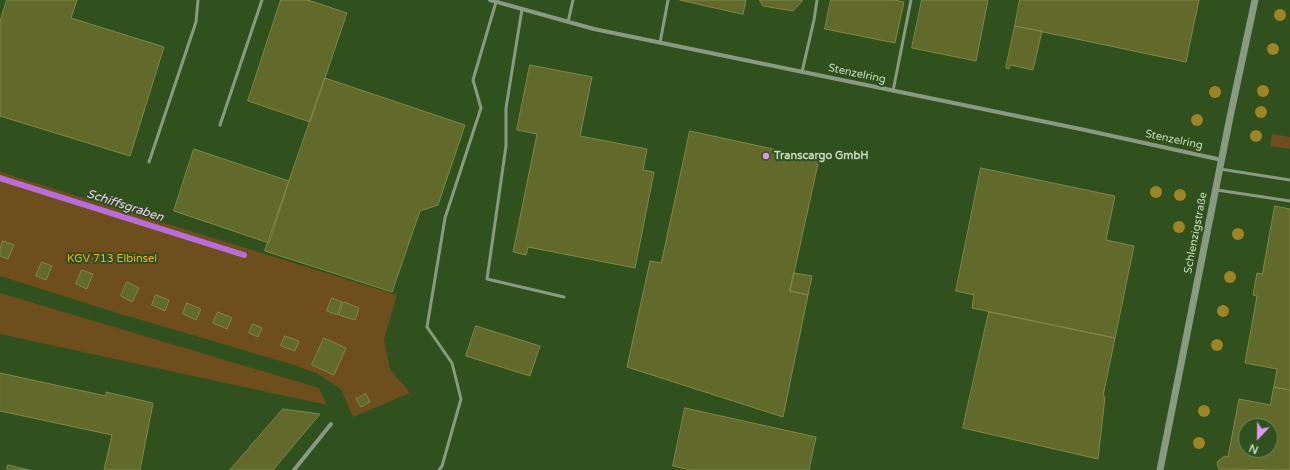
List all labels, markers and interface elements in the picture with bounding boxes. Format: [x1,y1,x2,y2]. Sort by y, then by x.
street label: Stenzelring [827,61,887,87]
street label: Stenzelring [1144,127,1204,153]
place label: Transcargo GmbH [774,149,869,163]
marker: Transcargo GmbH [761,151,771,161]
water label: Schiffsgraben [85,187,165,225]
street label: Schlenzigstraße [1182,191,1210,275]
park label: KGV 713 Elbinsel [67,252,157,266]
north arrow [1238,418,1278,458]
text: N [1247,441,1260,456]

